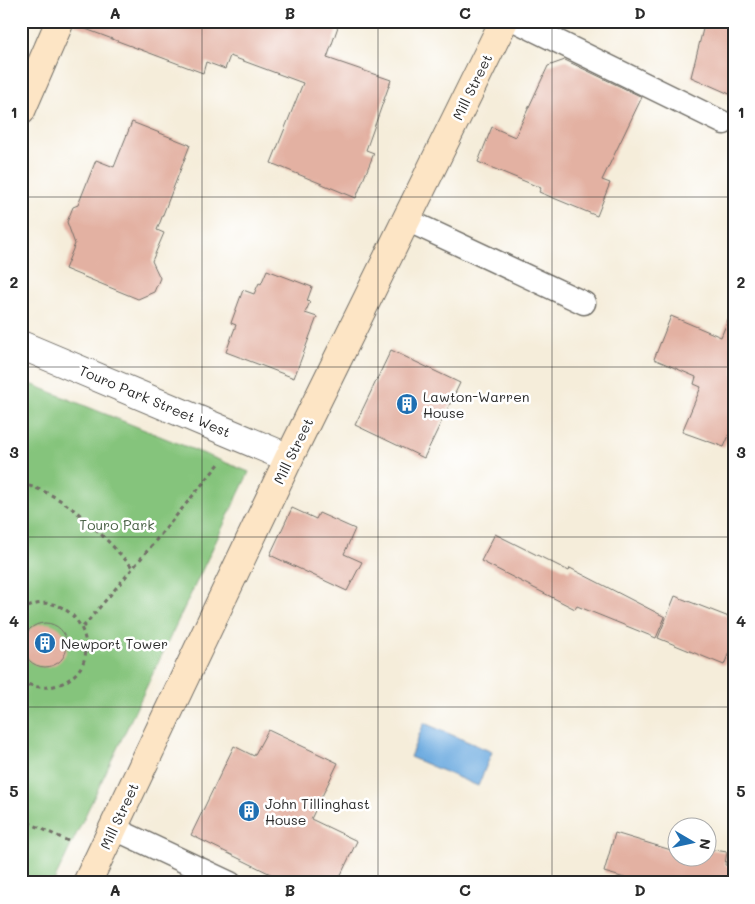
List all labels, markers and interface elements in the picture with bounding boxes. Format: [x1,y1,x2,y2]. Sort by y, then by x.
text: A [109,2,121,23]
text: B [285,2,295,23]
text: C [459,2,471,23]
text: D [634,2,646,23]
street label: Mill Street [448,51,496,123]
text: 1 [10,101,18,122]
text: 1 [737,101,745,122]
text: 2 [10,271,19,292]
text: 2 [737,271,746,292]
street label: Touro Park Street West [76,360,234,442]
place label: Lawton-Warren House [423,387,530,422]
building icon: Lawton-Warren House [395,392,419,416]
street label: Mill Street [269,415,317,487]
text: 3 [9,441,19,462]
text: 3 [736,441,746,462]
park label: Touro Park [79,515,155,534]
text: 4 [9,610,19,631]
text: 4 [736,610,746,631]
building icon: Newport Tower [33,631,57,655]
place label: Newport Tower [61,634,168,653]
text: 5 [9,780,19,801]
street label: Mill Street [95,780,143,852]
text: 5 [736,780,746,801]
place label: John Tillinghast House [265,794,370,829]
building icon: John Tillinghast House [237,799,261,823]
north arrow [668,816,718,866]
text: N [695,837,716,851]
text: A [109,879,121,900]
text: B [285,879,295,900]
text: C [459,879,471,900]
text: D [634,879,646,900]

